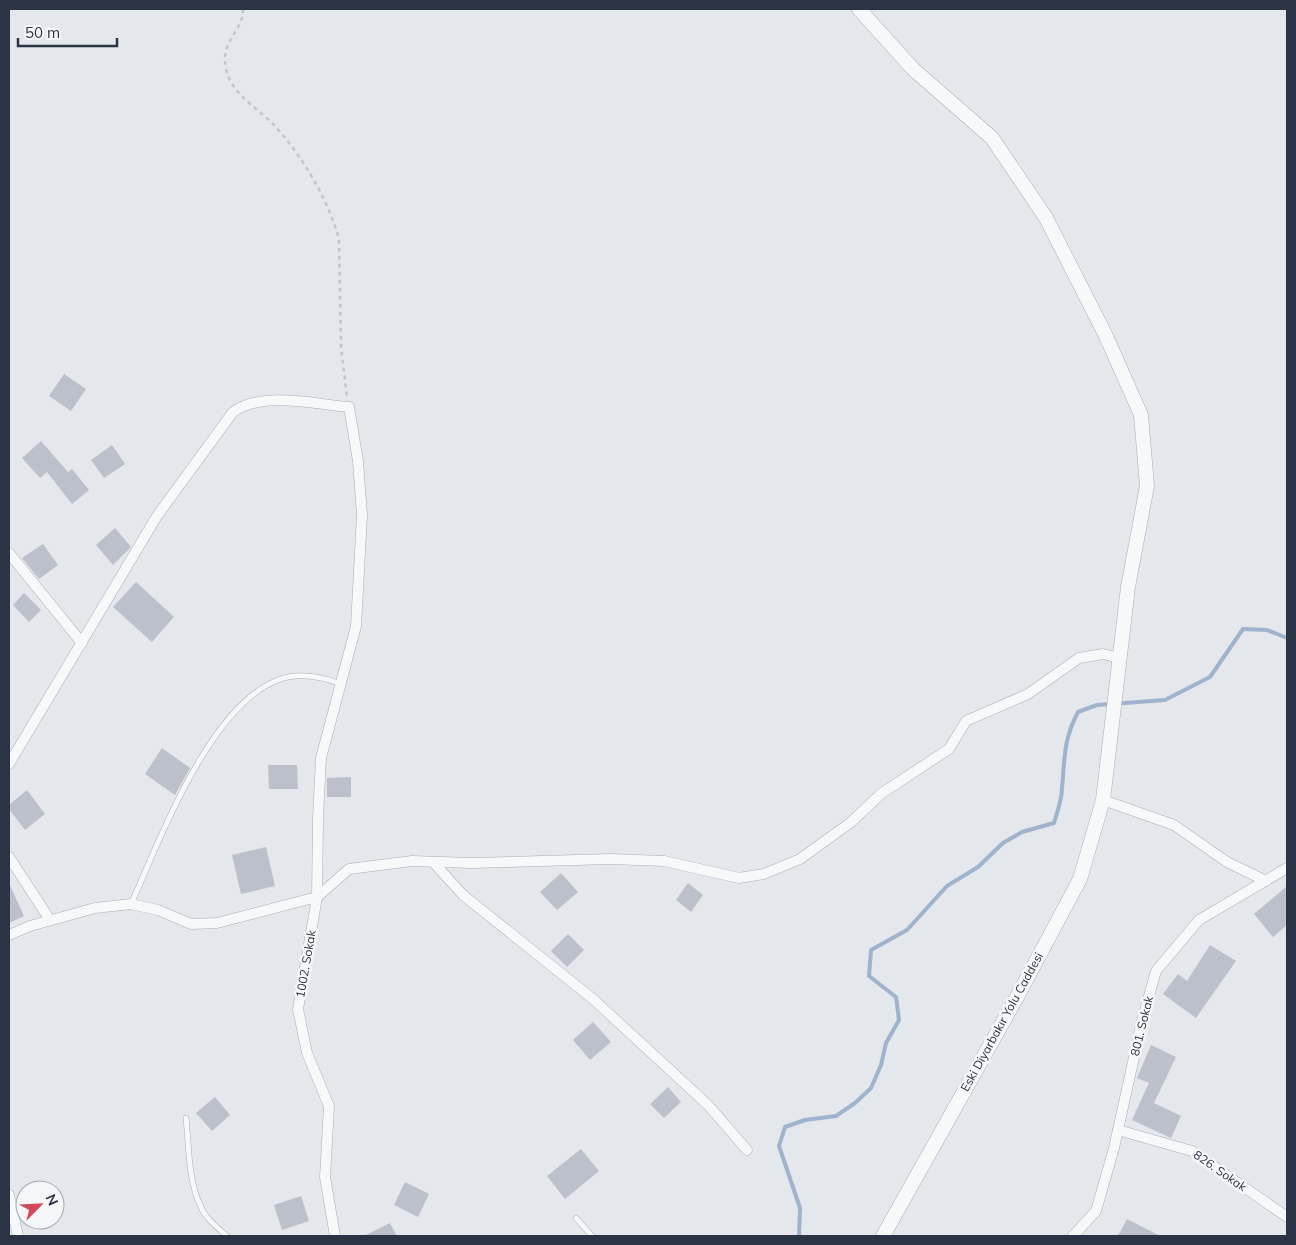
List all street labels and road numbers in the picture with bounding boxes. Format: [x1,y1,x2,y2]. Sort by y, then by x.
street label: 1002. Sokak [292,928,319,999]
street label: Eski Diyarbakır Yolu Caddesi [957,949,1046,1094]
street label: 801. Sokak [1127,994,1156,1057]
street label: 826. Sokak [1191,1147,1250,1195]

